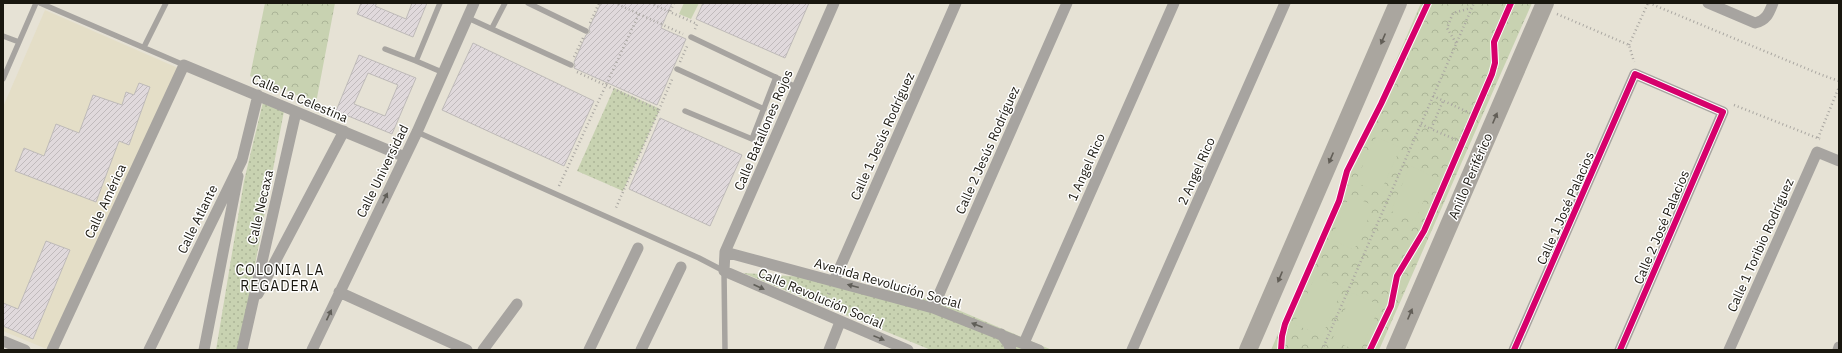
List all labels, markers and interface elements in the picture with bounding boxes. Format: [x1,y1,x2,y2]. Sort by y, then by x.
one-way arrow [1379,33,1385,45]
street label: Calle Batallones Rojos [730,67,797,193]
street label: Calle 1 Jesús Rodríguez [847,70,918,203]
street label: Calle La Celestina [249,71,351,126]
street label: Calle 2 Jesús Rodríguez [952,84,1023,217]
one-way arrow [1493,111,1499,123]
street label: Calle Universidad [353,122,412,221]
street label: Anillo Periférico [1445,130,1496,222]
street label: 1 Angel Rico [1064,131,1109,204]
street label: 2 Angel Rico [1174,135,1219,208]
street label: Calle 1 José Palacios [1533,149,1598,267]
one-way arrow [1328,153,1334,164]
street label: Calle América [81,161,130,241]
street label: Calle Necaxa [244,168,277,246]
street label: Calle 2 José Palacios [1630,168,1693,287]
street label: Calle 1 Toribio Rodríguez [1723,176,1798,315]
street label: Calle Atlante [173,182,221,256]
one-way arrow [382,192,388,204]
street label: Avenida Revolución Social [812,254,964,313]
district label: COLONIA LA REGADERA [236,261,324,295]
street label: Calle Revolución Social [756,264,886,333]
one-way arrow [1276,272,1282,284]
one-way arrow [847,283,859,289]
one-way arrow [754,284,766,290]
one-way arrow [326,309,332,320]
one-way arrow [1407,309,1413,320]
one-way arrow [971,321,983,327]
one-way arrow [873,335,884,341]

